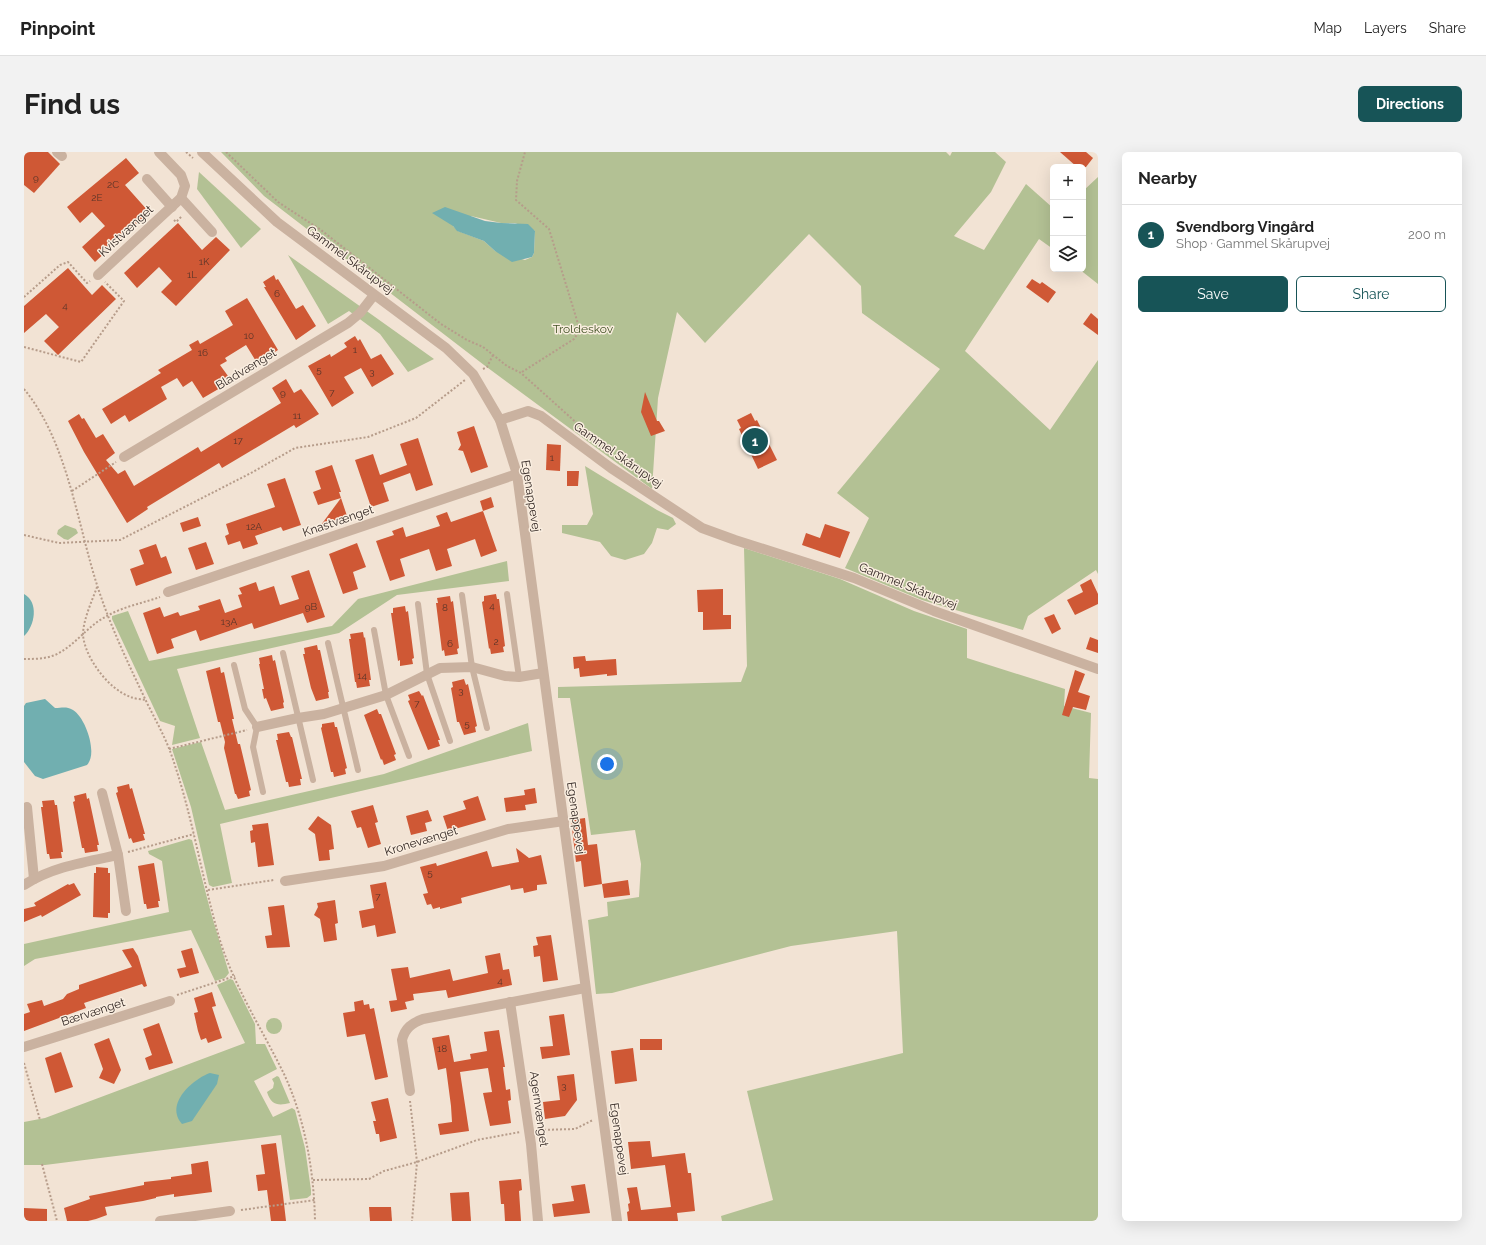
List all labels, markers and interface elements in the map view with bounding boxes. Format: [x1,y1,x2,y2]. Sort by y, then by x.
text: Pinpoint [20,17,95,39]
text: Map [1314,20,1342,36]
text: Layers [1364,20,1407,36]
text: Share [1429,20,1466,36]
button: Directions [1358,86,1462,122]
text: Find us [24,88,120,121]
map controls [1050,164,1086,272]
button: + [1050,164,1086,200]
text: Nearby [1138,168,1197,188]
house number: 9 [33,172,39,183]
house number: 2C [107,179,119,190]
house number: 2E [91,192,103,203]
button: − [1050,200,1086,236]
street label: Kvistvænget [96,202,156,260]
text: Svendborg Vingård [1176,218,1314,236]
street label: Gammel Skårupvej [304,223,396,297]
text: 1 [1148,227,1154,242]
text: 200 m [1408,227,1446,242]
button: layers [1050,236,1086,272]
text: Shop · Gammel Skårupvej [1176,236,1330,251]
house number: 1K [199,256,210,267]
house number: 1L [187,269,197,280]
button: Save [1138,276,1288,312]
button: Share [1296,276,1446,312]
house number: 6 [274,288,280,299]
house number: 4 [62,300,68,311]
park label: Troldeskov [553,322,614,336]
house number: 10 [244,330,254,341]
house number: 1 [353,344,358,355]
street label: Bladvænget [213,345,279,393]
house number: 16 [198,347,208,358]
house number: 5 [316,364,322,375]
house number: 3 [369,366,375,377]
house number: 9 [280,387,286,398]
house number: 7 [329,387,335,398]
house number: 11 [293,410,302,421]
street label: Gammel Skårupvej [571,419,665,491]
pin: 1 [742,426,768,456]
house number: 17 [233,435,243,446]
house number: 1 [550,452,555,463]
street label: Egenappevej [518,459,544,533]
street label: Knastvænget [301,502,375,540]
house number: 12A [246,521,262,532]
street label: Gammel Skårupvej [857,560,959,612]
house number: 4 [489,600,495,611]
house number: 9B [305,601,318,612]
house number: 8 [442,602,448,613]
house number: 13A [221,616,237,627]
house number: 2 [493,636,499,647]
house number: 6 [447,638,453,649]
house number: 14 [357,670,367,681]
house number: 3 [458,685,464,696]
house number: 7 [414,698,420,709]
house number: 5 [464,718,470,729]
your location [597,754,617,774]
street label: Egenappevej [564,781,588,855]
street label: Kronevænget [383,823,459,859]
house number: 5 [427,867,433,878]
house number: 7 [375,891,381,902]
house number: 4 [497,975,503,986]
street label: Bærvænget [59,995,127,1029]
house number: 18 [437,1043,447,1054]
street label: Agernvænget [527,1070,551,1148]
house number: 3 [561,1080,567,1091]
street label: Egenappevej [607,1102,631,1176]

